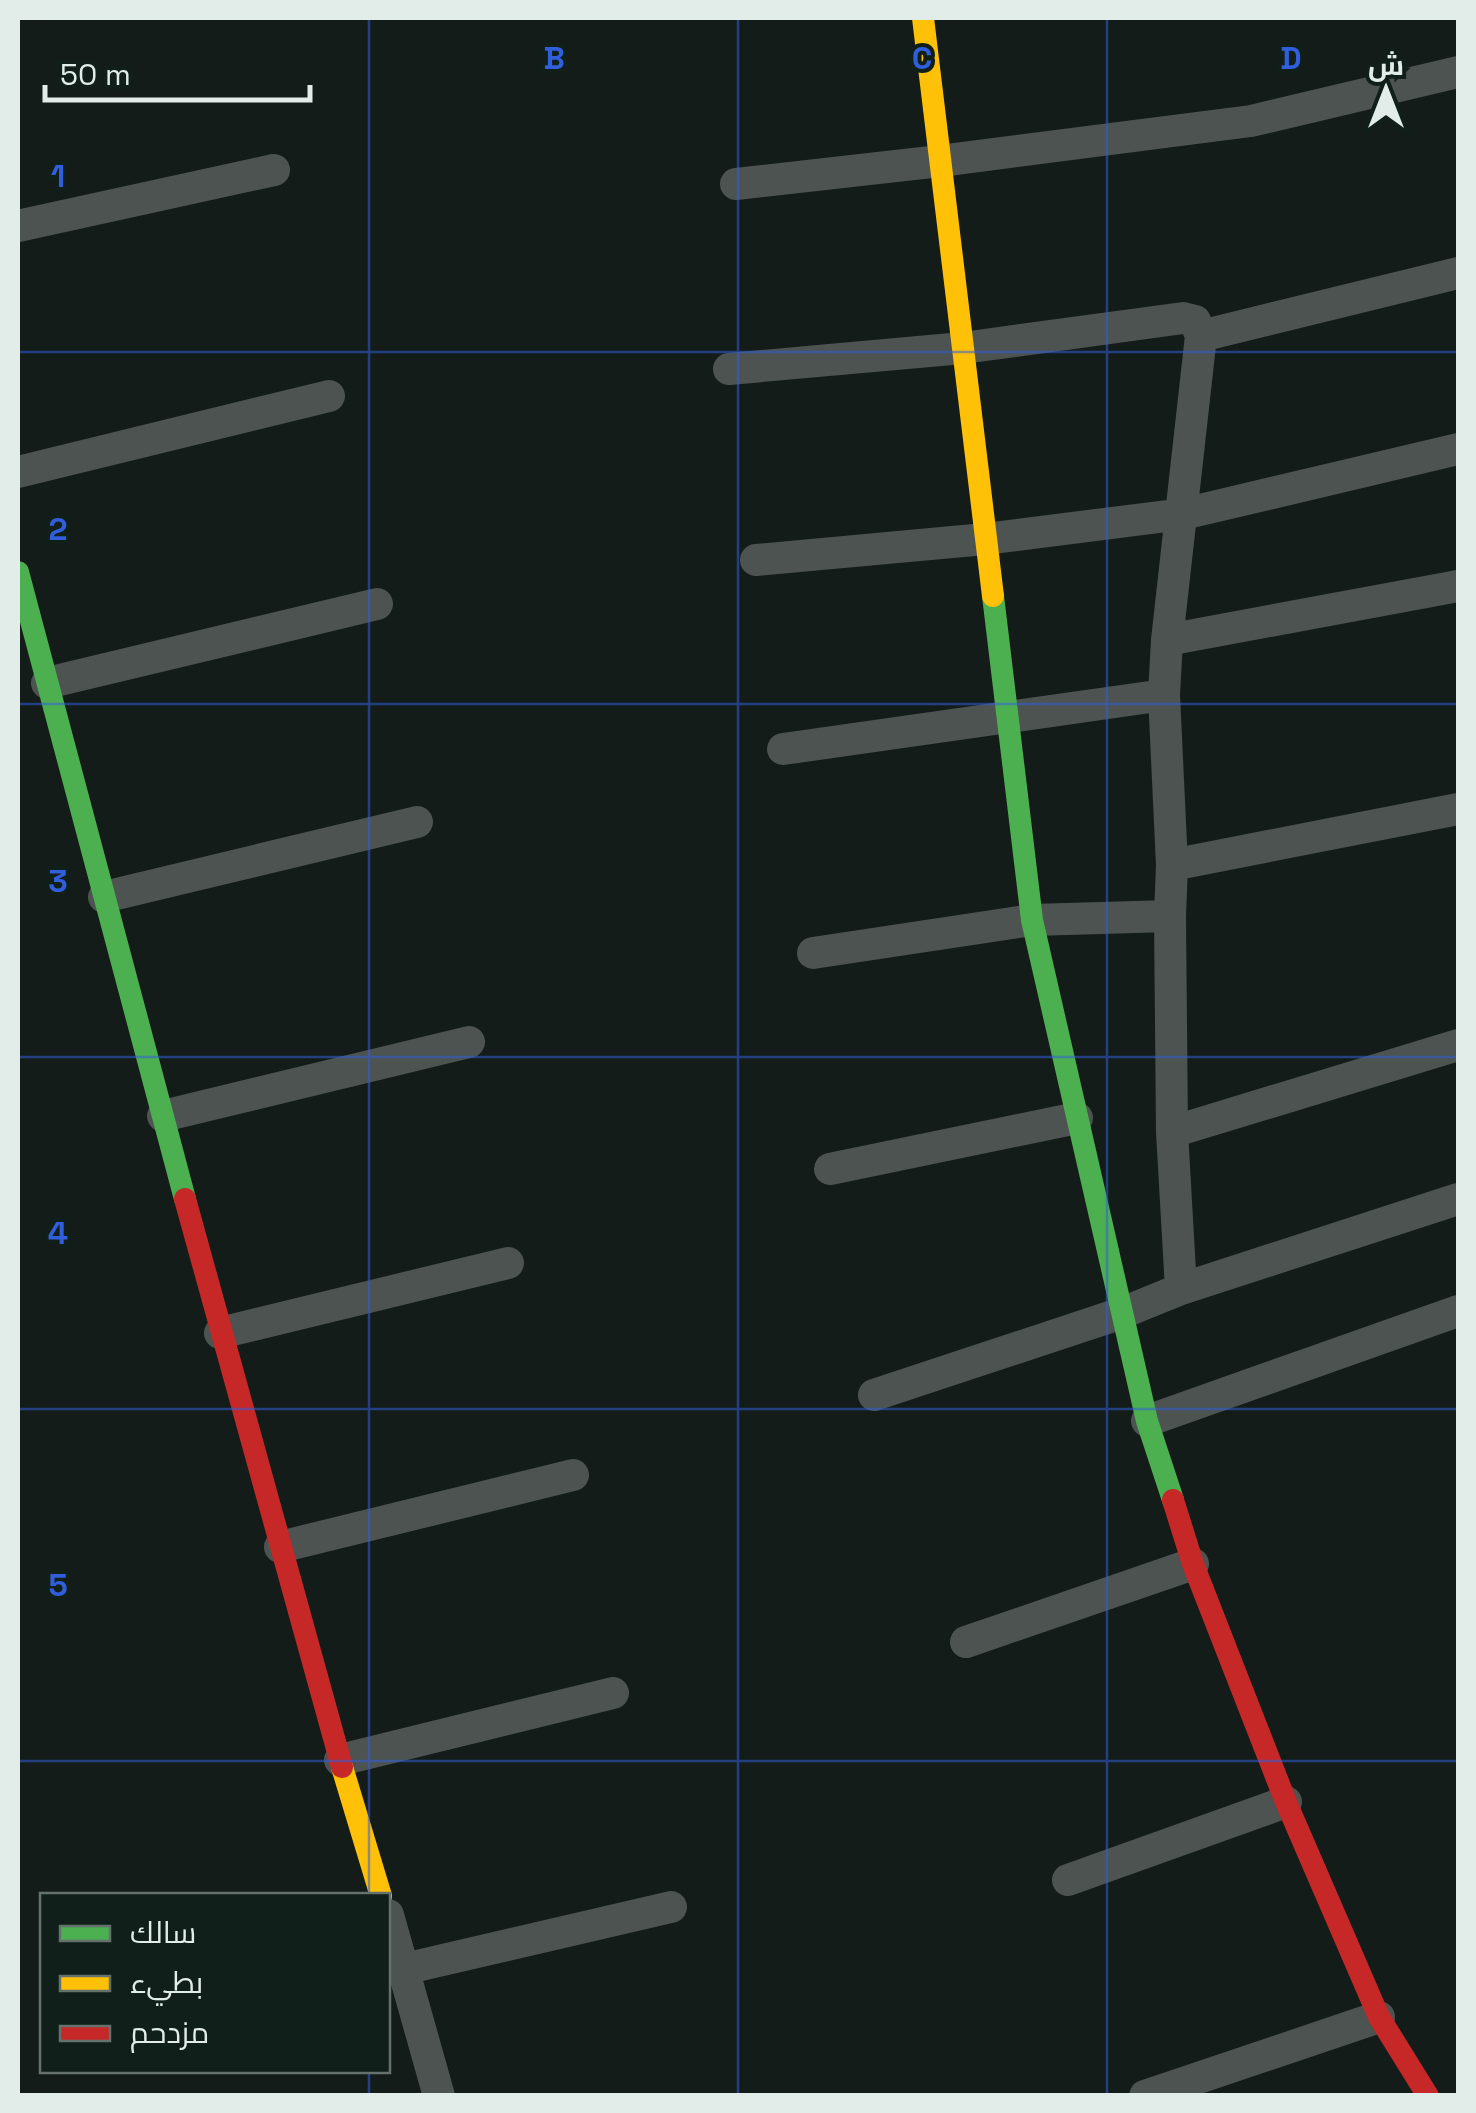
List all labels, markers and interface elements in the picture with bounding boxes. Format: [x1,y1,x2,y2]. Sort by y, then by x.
text: B [543,38,565,78]
text: C [912,38,932,78]
text: D [1280,38,1302,78]
scale bar [45,40,310,102]
north arrow [1336,40,1436,140]
text: ش [1368,47,1404,83]
text: 50 m [60,55,131,94]
text: 1 [51,156,65,196]
text: 2 [48,509,68,549]
text: 3 [48,861,68,901]
text: 4 [48,1213,68,1253]
text: 5 [48,1565,68,1605]
legend [40,1893,390,2073]
text: سالك [130,1913,196,1952]
text: بطيء [130,1963,203,2006]
text: مزدحم [130,2013,209,2053]

